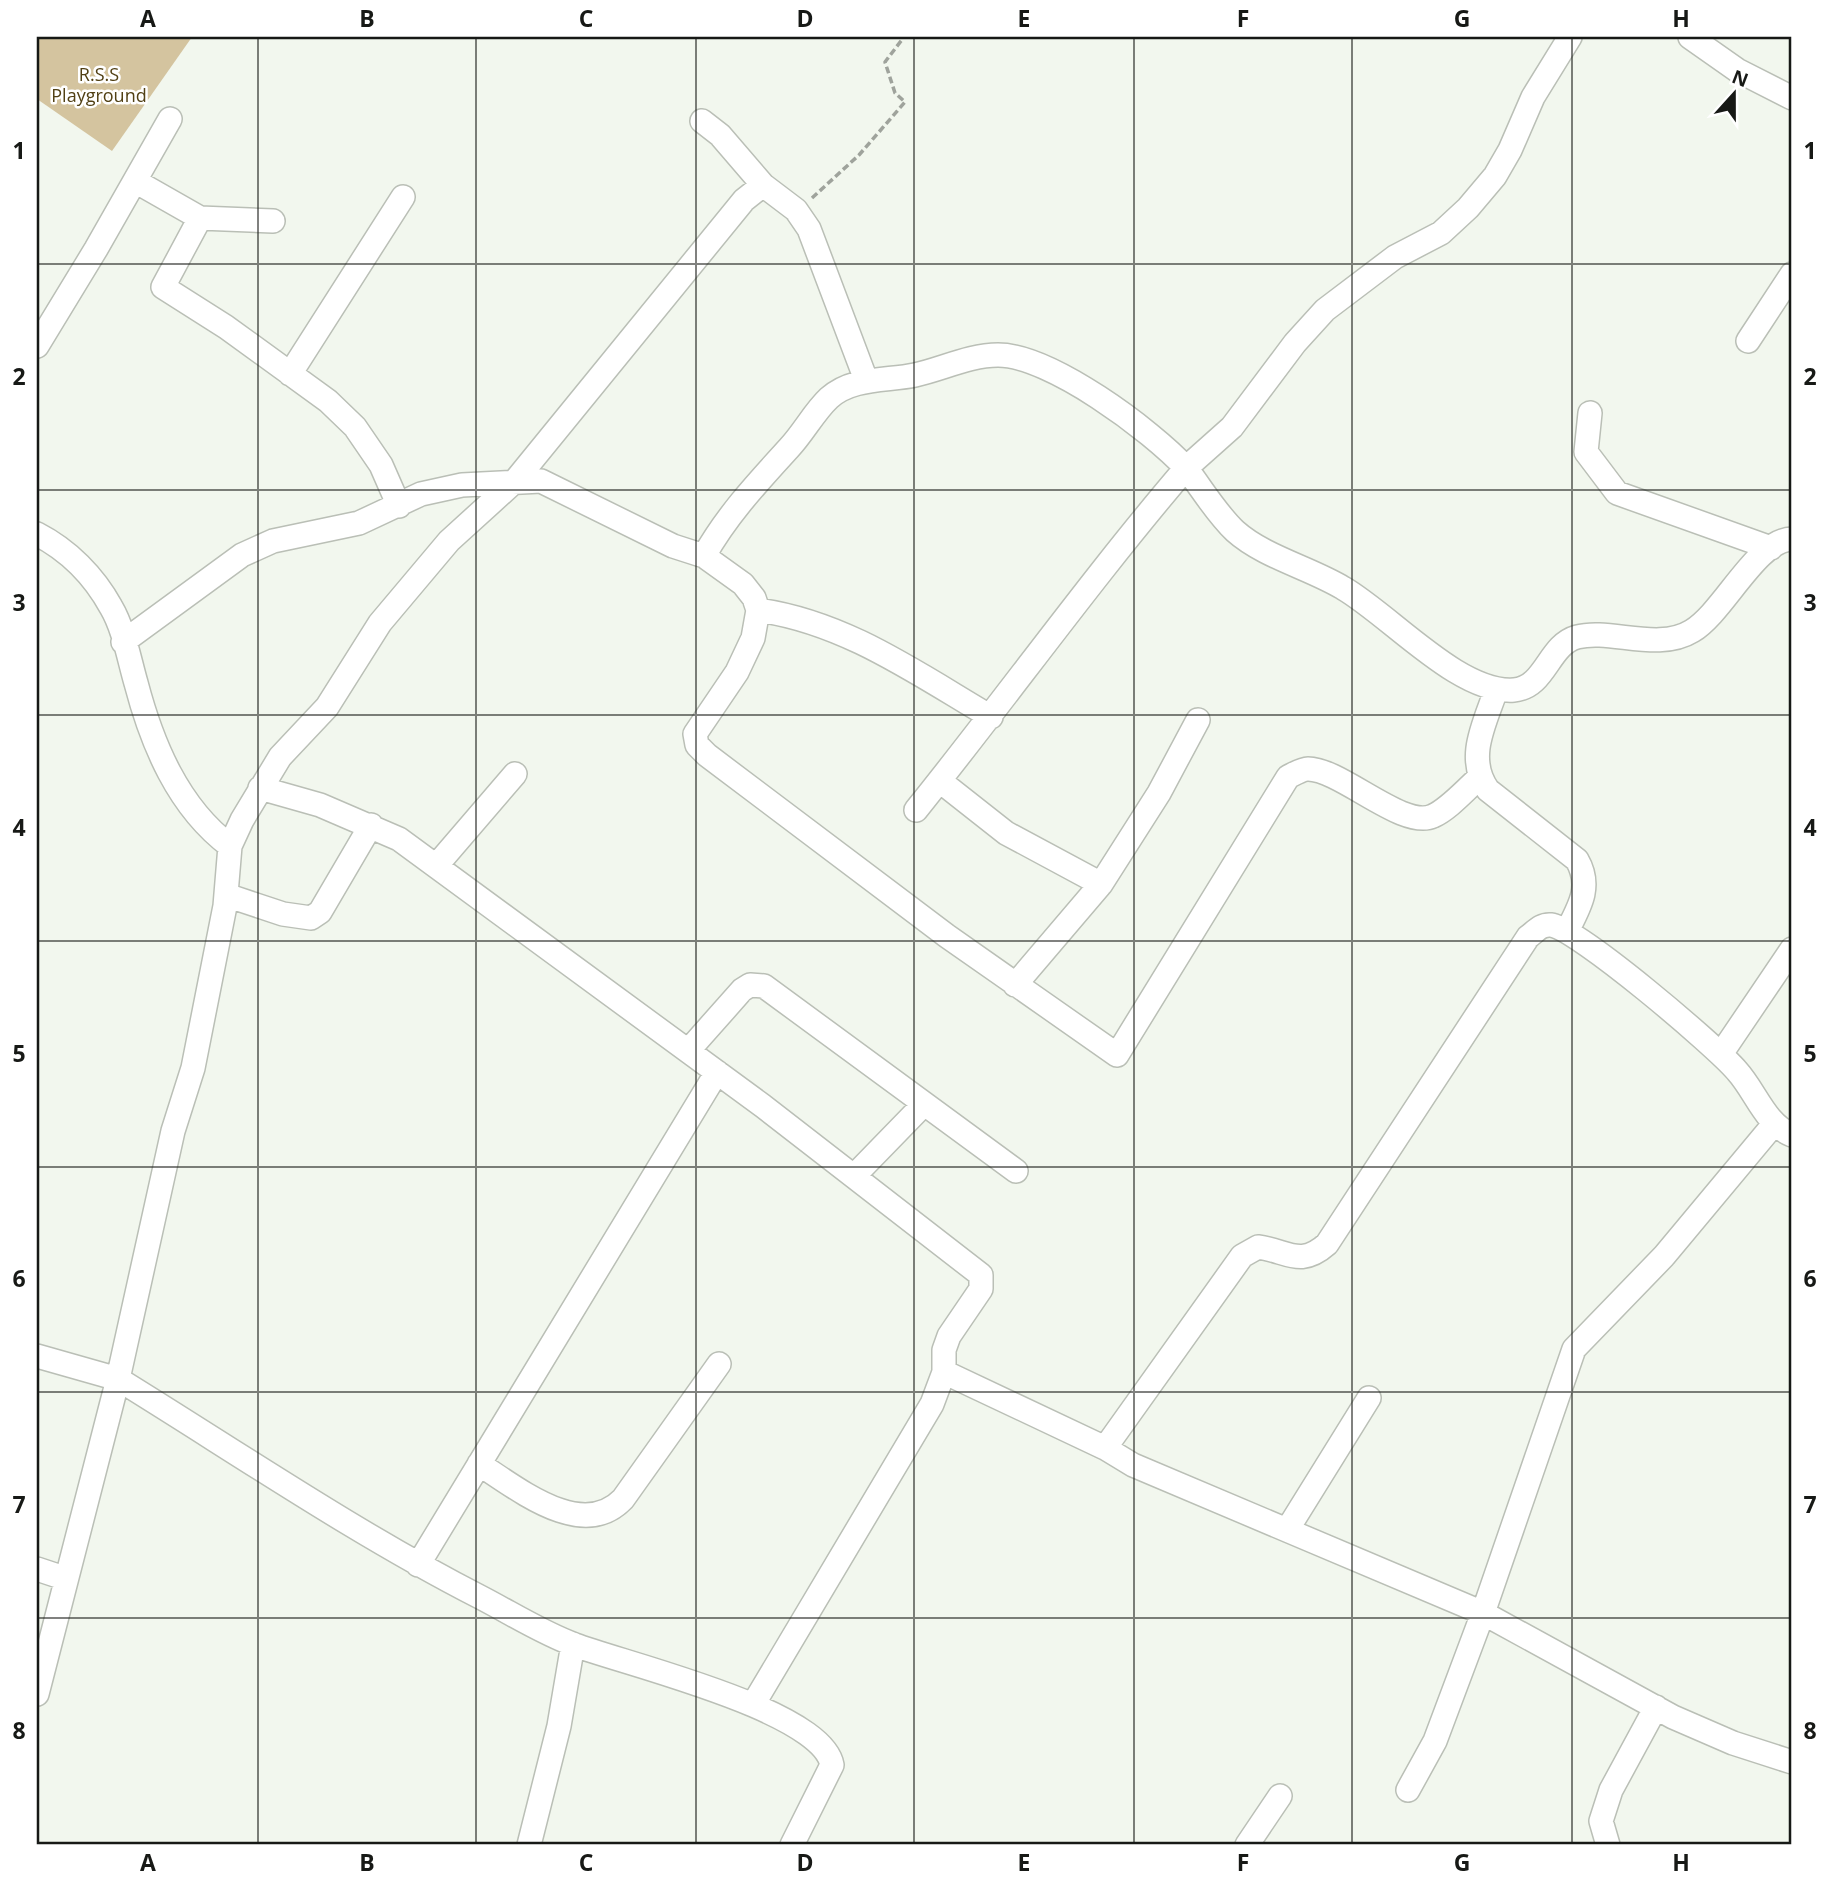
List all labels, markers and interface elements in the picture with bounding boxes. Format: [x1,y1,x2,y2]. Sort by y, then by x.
text: A [140,2,156,34]
text: B [359,2,375,34]
text: C [579,2,593,34]
text: D [796,2,814,34]
text: E [1018,2,1030,34]
text: F [1237,2,1249,34]
text: G [1454,2,1470,34]
text: H [1672,2,1690,34]
north arrow [1700,60,1770,130]
park label: R.S.S Playground [51,62,147,107]
text: N [1728,63,1752,93]
text: 1 [12,134,26,166]
text: 1 [1803,134,1817,166]
text: 2 [12,360,26,392]
text: 2 [1803,360,1817,392]
text: 3 [12,586,26,618]
text: 3 [1803,586,1817,618]
text: 4 [12,811,26,843]
text: 4 [1803,811,1817,843]
text: 5 [12,1037,26,1069]
text: 5 [1803,1037,1817,1069]
text: 6 [12,1262,26,1294]
text: 6 [1803,1262,1817,1294]
text: 7 [12,1488,26,1520]
text: 7 [1803,1488,1817,1520]
text: 8 [12,1714,26,1746]
text: 8 [1803,1714,1817,1746]
text: A [140,1846,156,1878]
text: B [359,1846,375,1878]
text: C [579,1846,593,1878]
text: D [796,1846,814,1878]
text: E [1018,1846,1030,1878]
text: F [1237,1846,1249,1878]
text: G [1454,1846,1470,1878]
text: H [1672,1846,1690,1878]

